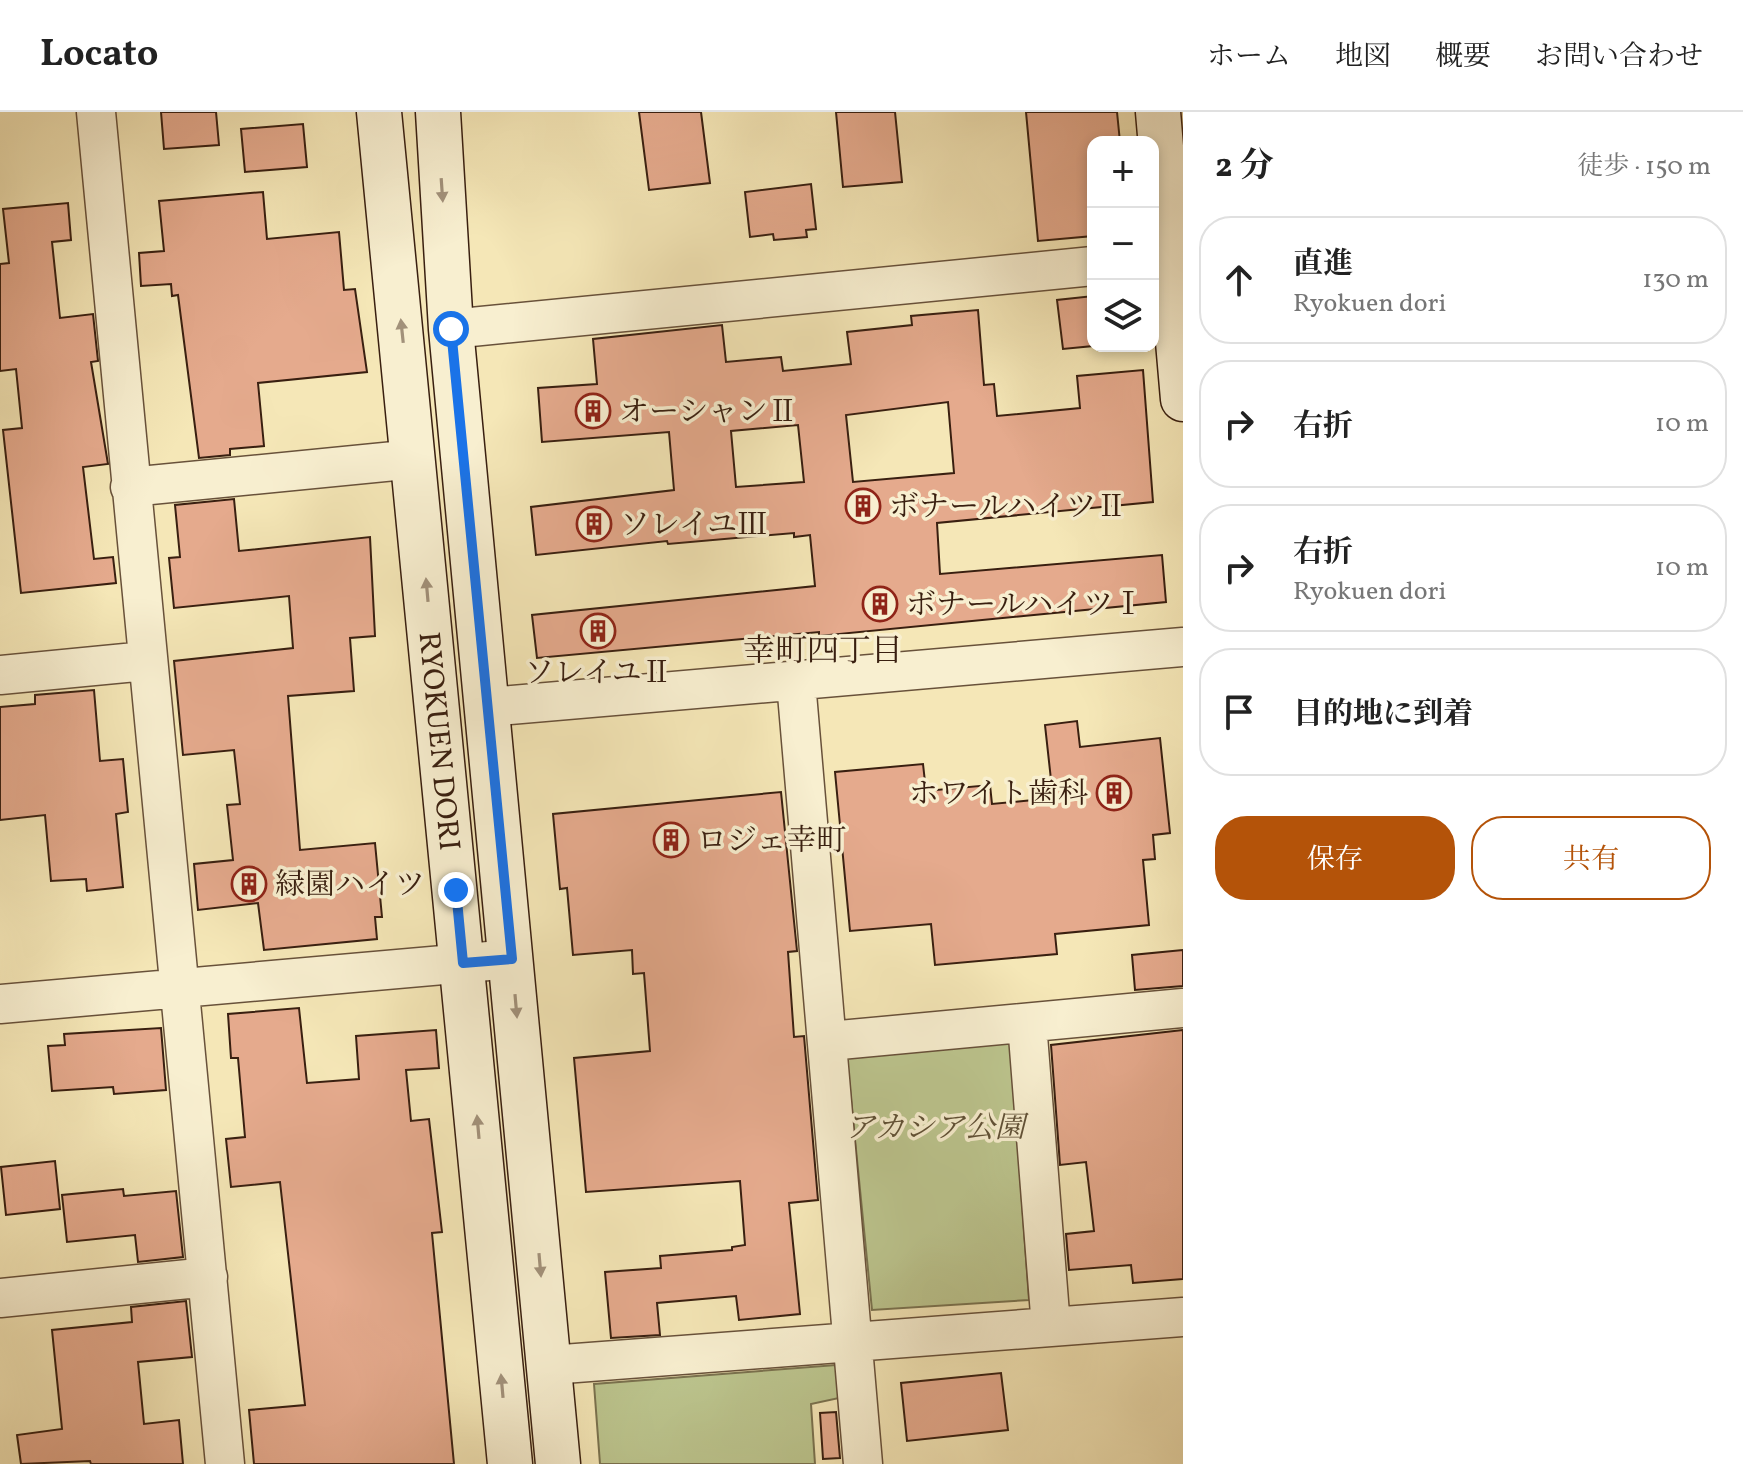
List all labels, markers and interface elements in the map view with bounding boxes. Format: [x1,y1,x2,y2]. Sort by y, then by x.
text: Locato [40,29,158,82]
text: ホーム [1207,38,1291,77]
text: 地図 [1335,38,1391,77]
text: 概要 [1435,38,1491,77]
text: お問い合わせ [1535,38,1703,77]
map controls [1087,136,1159,352]
button: + [1087,136,1159,208]
text: 2 分 [1215,144,1273,191]
text: 徒歩 · 150 m [1578,149,1711,185]
one-way arrow [436,178,449,203]
button: − [1087,208,1159,280]
text: 直進 [1293,244,1353,286]
icon: ahead [1217,258,1261,302]
text: 130 m [1642,262,1709,298]
button: layers [1087,280,1159,352]
text: Ryokuen dori [1293,286,1446,322]
route start [433,311,469,347]
one-way arrow [395,318,408,343]
building icon: オーシャンⅡ [574,392,612,430]
place label: オーシャンⅡ [619,392,798,434]
icon: right [1217,402,1261,446]
text: 右折 [1293,406,1353,448]
text: 10 m [1655,406,1709,442]
building icon: ボナールハイツⅡ [844,487,882,525]
place label: ボナールハイツⅡ [889,487,1126,529]
building icon: ソレイユⅢ [575,505,613,543]
place label: ソレイユⅢ [620,505,767,547]
text: 右折 [1293,532,1353,574]
icon: right [1217,546,1261,590]
text: 10 m [1655,550,1709,586]
text: Ryokuen dori [1293,574,1446,610]
one-way arrow [421,577,434,602]
building icon: ボナールハイツⅠ [861,585,899,623]
place label: ボナールハイツⅠ [906,585,1143,627]
building icon: ソレイユⅡ [579,612,617,650]
street label: RYOKUEN DORI [406,630,469,853]
district label: 幸町四丁目 [743,631,903,675]
place label: ソレイユⅡ [524,653,672,695]
icon: arrive [1217,690,1261,734]
text: 目的地に到着 [1293,694,1473,736]
place label: ホワイト歯科 [909,774,1088,816]
building icon: ホワイト歯科 [1095,774,1133,812]
button: 保存 [1215,816,1455,900]
button: 共有 [1471,816,1711,900]
building icon: ロジェ幸町 [652,821,690,859]
place label: ロジェ幸町 [697,821,846,863]
building icon: 緑園ハイツ [230,865,268,903]
place label: 緑園ハイツ [275,865,425,907]
route end [438,872,474,908]
one-way arrow [510,994,523,1019]
park label: アカシア公園 [845,1108,1030,1150]
one-way arrow [472,1114,485,1139]
one-way arrow [534,1253,547,1278]
one-way arrow [496,1373,509,1398]

